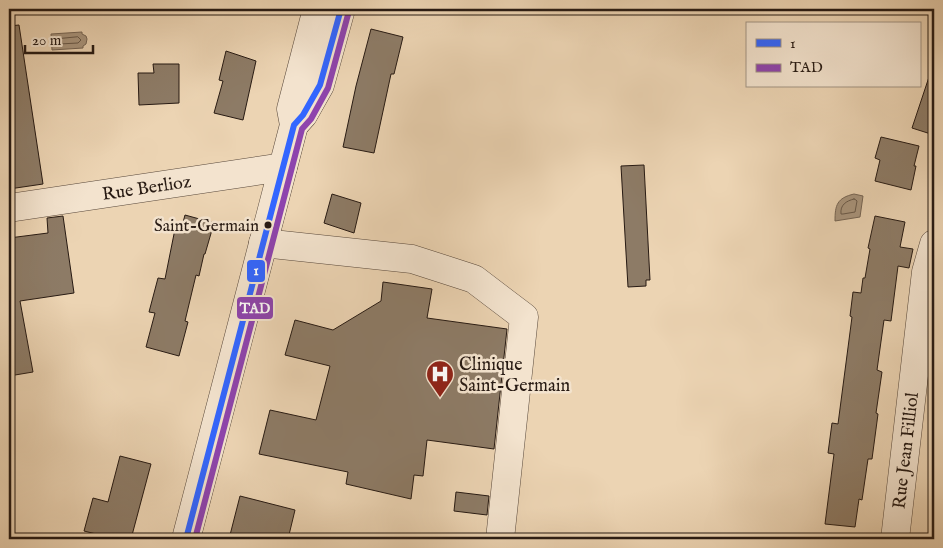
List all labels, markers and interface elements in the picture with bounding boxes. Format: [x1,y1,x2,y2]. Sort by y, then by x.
scale bar [25,22,92,54]
legend [746,22,920,88]
text: 20 m [32,31,62,50]
text: 1 [790,34,796,53]
text: TAD [790,58,823,77]
street label: Rue Berlioz [101,171,193,207]
place label: Saint-Germain [154,216,259,237]
marker: Saint-Germain [263,220,273,230]
line badge: 1 [246,259,266,283]
text: 1 [253,262,259,280]
line badge: TAD [236,296,274,320]
text: TAD [239,300,270,318]
place label: Clinique Saint-Germain [459,354,571,398]
hospital icon: Clinique Saint-Germain [425,359,455,398]
street label: Rue Jean Filliol [889,391,925,510]

